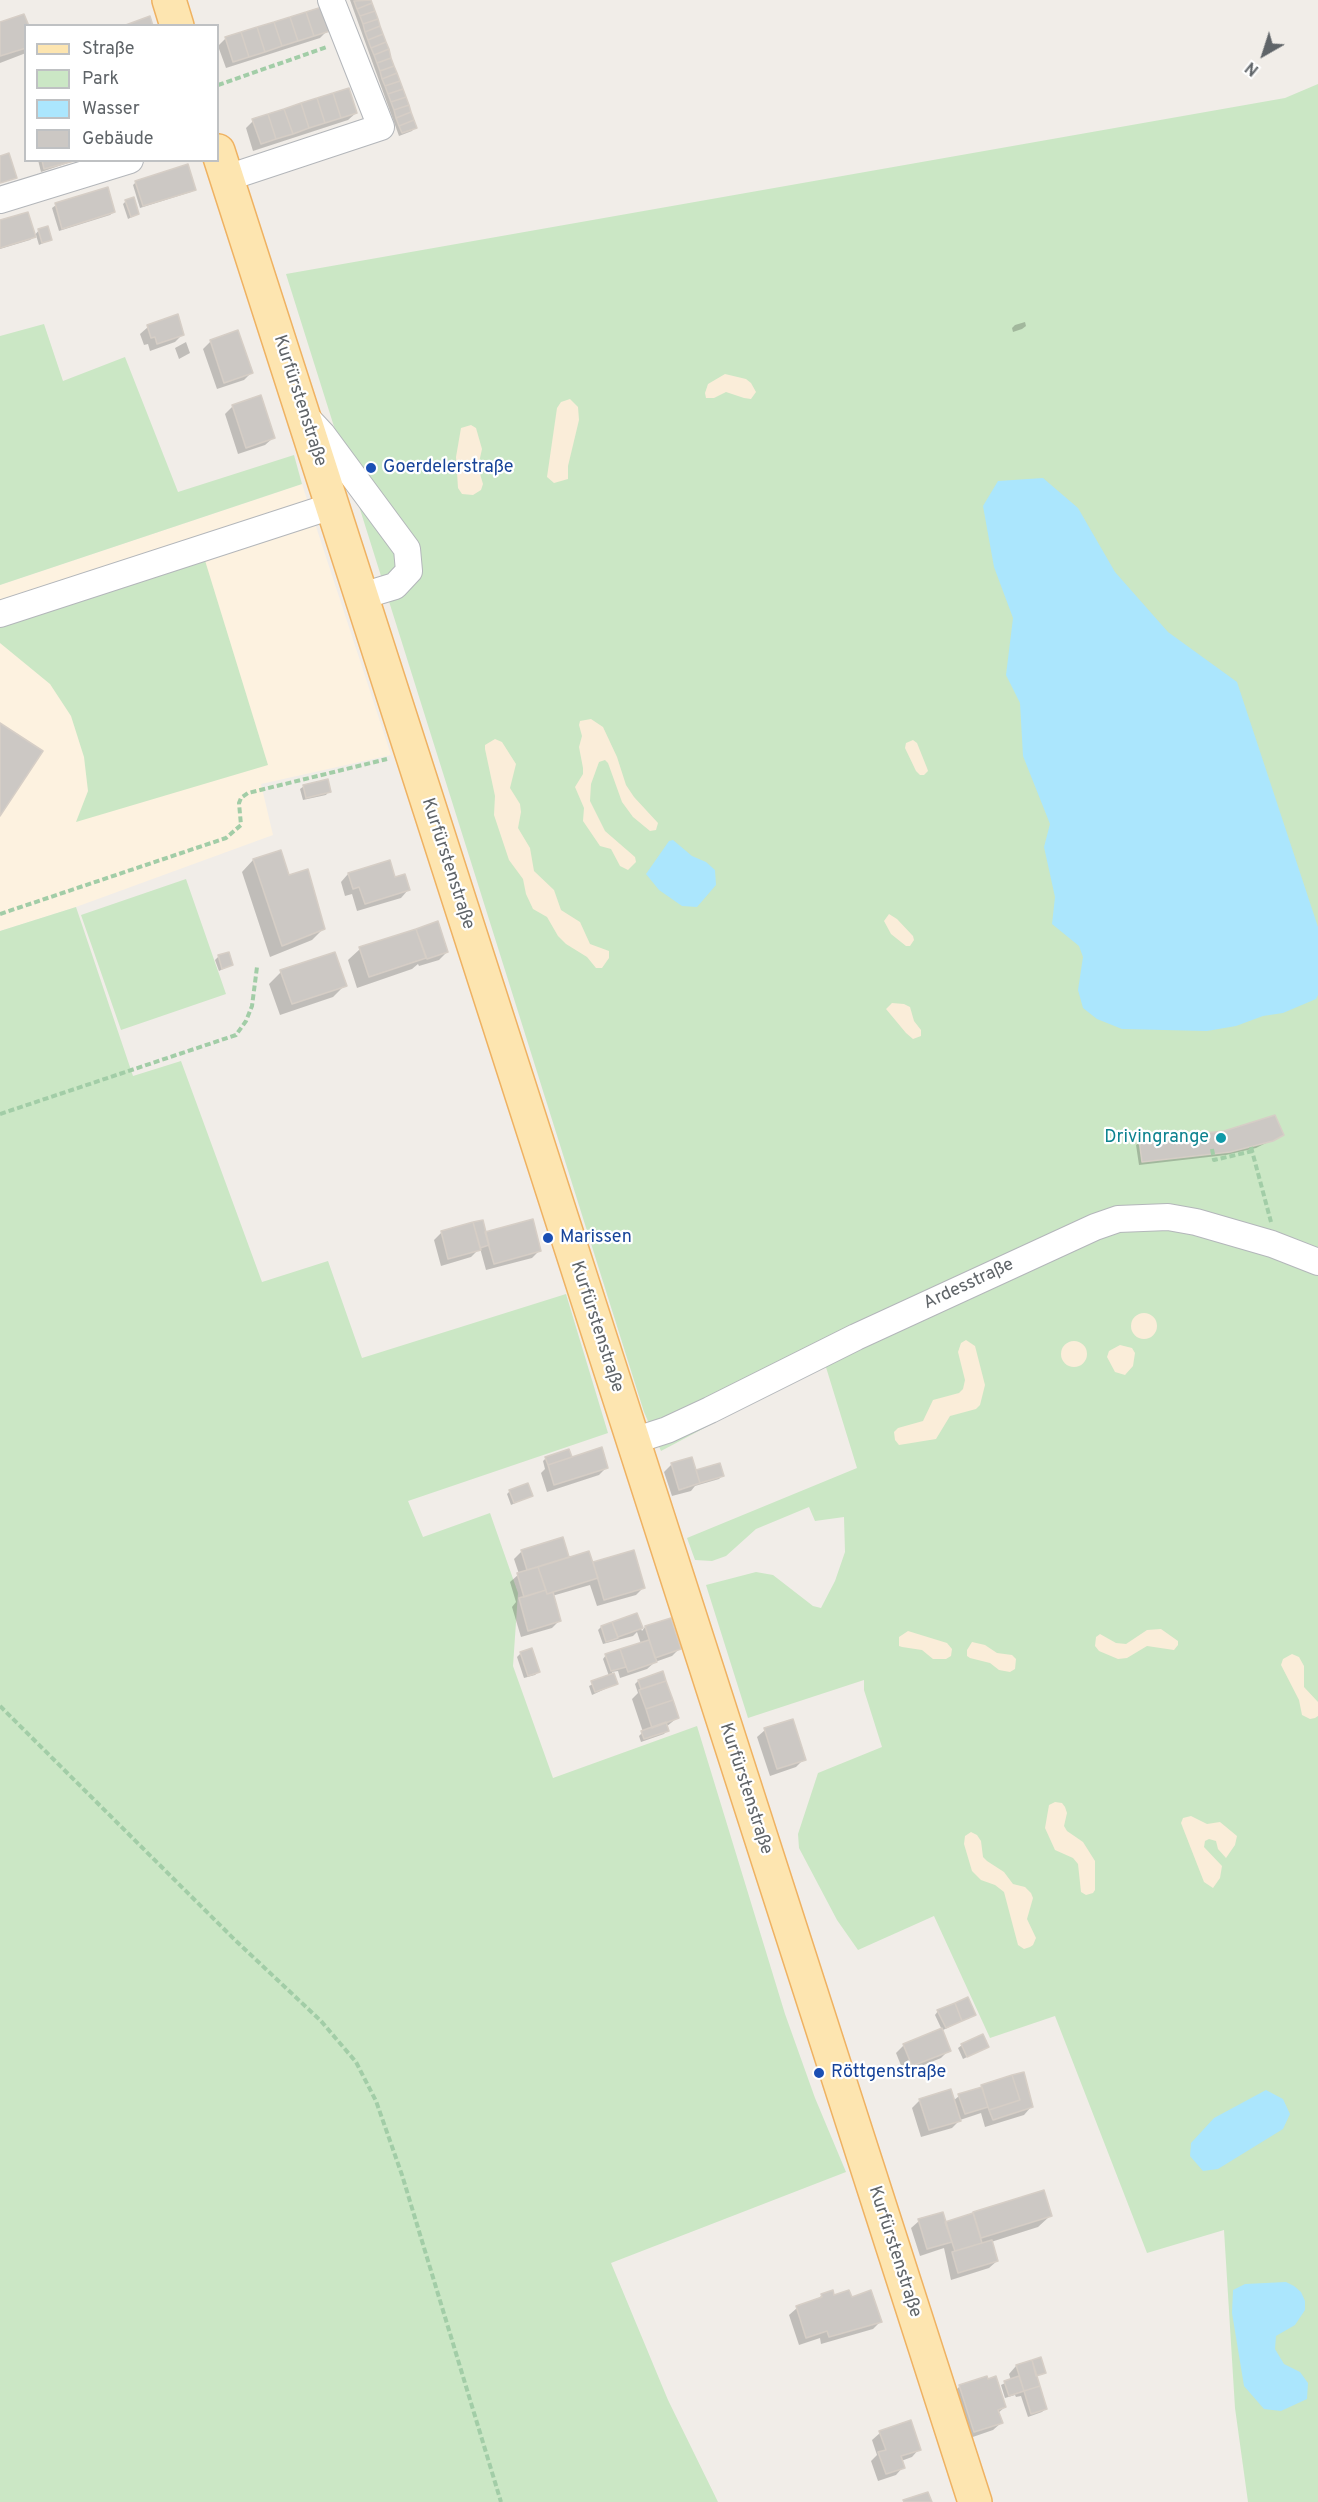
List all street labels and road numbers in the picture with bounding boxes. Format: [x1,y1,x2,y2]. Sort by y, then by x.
street label: Kurfürstenstraße [268,332,330,470]
street label: Kurfürstenstraße [416,795,478,933]
street label: Ardesstraße [921,1255,1017,1315]
street label: Kurfürstenstraße [565,1258,627,1396]
street label: Kurfürstenstraße [714,1720,776,1858]
street label: Kurfürstenstraße [863,2183,925,2321]

